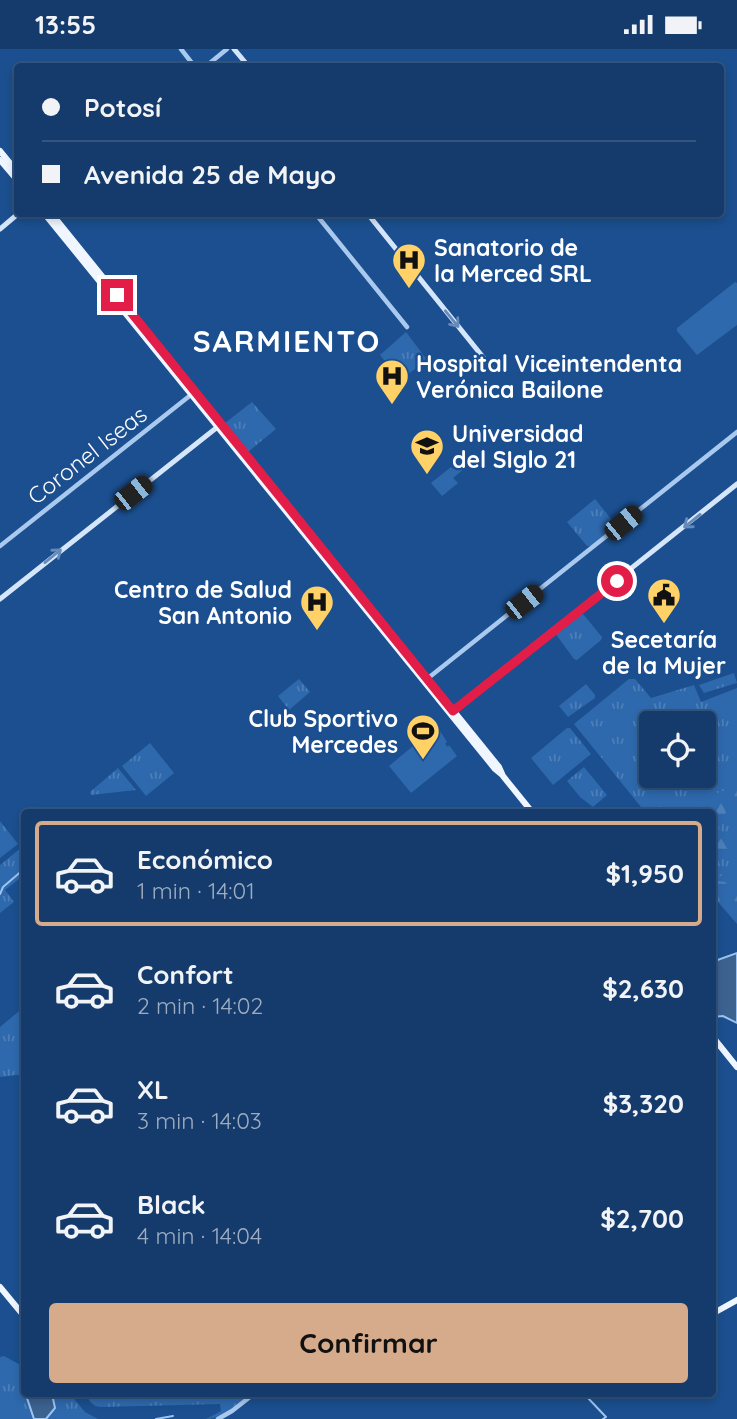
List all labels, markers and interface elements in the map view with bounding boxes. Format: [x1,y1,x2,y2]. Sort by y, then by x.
text: 13:55 [35,8,96,41]
text: Potosí [84,91,161,124]
text: Avenida 25 de Mayo [84,158,336,191]
place label: Sanatorio de la Merced SRL [434,233,592,288]
hospital icon: Sanatorio de la Merced SRL [390,241,428,290]
route end [101,279,133,311]
one-way arrow [444,309,460,327]
district label: SARMIENTO [193,322,381,360]
place label: Hospital Viceintendenta Verónica Bailone [416,349,682,404]
hospital icon: Hospital Viceintendenta Verónica Bailone [373,357,411,406]
street label: Coronel Iseas [22,399,152,511]
place label: Universidad del SIglo 21 [452,419,584,474]
school or university icon: Universidad del SIglo 21 [408,427,446,476]
car [110,472,157,514]
car [601,502,646,544]
one-way arrow [683,513,701,528]
one-way arrow [44,549,62,564]
route start [601,565,633,597]
place label: Centro de Salud San Antonio [114,575,292,630]
public building icon: Secetaría de la Mujer [645,576,683,625]
car [501,581,548,623]
hospital icon: Centro de Salud San Antonio [298,583,336,632]
place label: Secetaría de la Mujer [602,625,726,680]
place label: Club Sportivo Mercedes [249,704,398,759]
map controls [639,711,716,788]
button: locate [639,711,716,788]
sports icon: Club Sportivo Mercedes [404,712,442,761]
icon: car [53,842,116,905]
text: Económico [137,843,273,876]
text: $1,950 [606,857,684,890]
text: 1 min · 14:01 [137,876,255,905]
icon: car [53,957,116,1020]
text: Confort [137,958,234,991]
text: $2,630 [602,972,684,1005]
text: 2 min · 14:02 [137,991,263,1020]
icon: car [53,1072,116,1135]
text: XL [137,1073,169,1106]
text: $3,320 [603,1087,684,1120]
text: 3 min · 14:03 [137,1106,262,1135]
icon: car [53,1187,116,1250]
text: Black [137,1188,206,1221]
text: $2,700 [600,1202,684,1235]
text: 4 min · 14:04 [137,1221,262,1250]
button: Confirmar [49,1303,688,1383]

